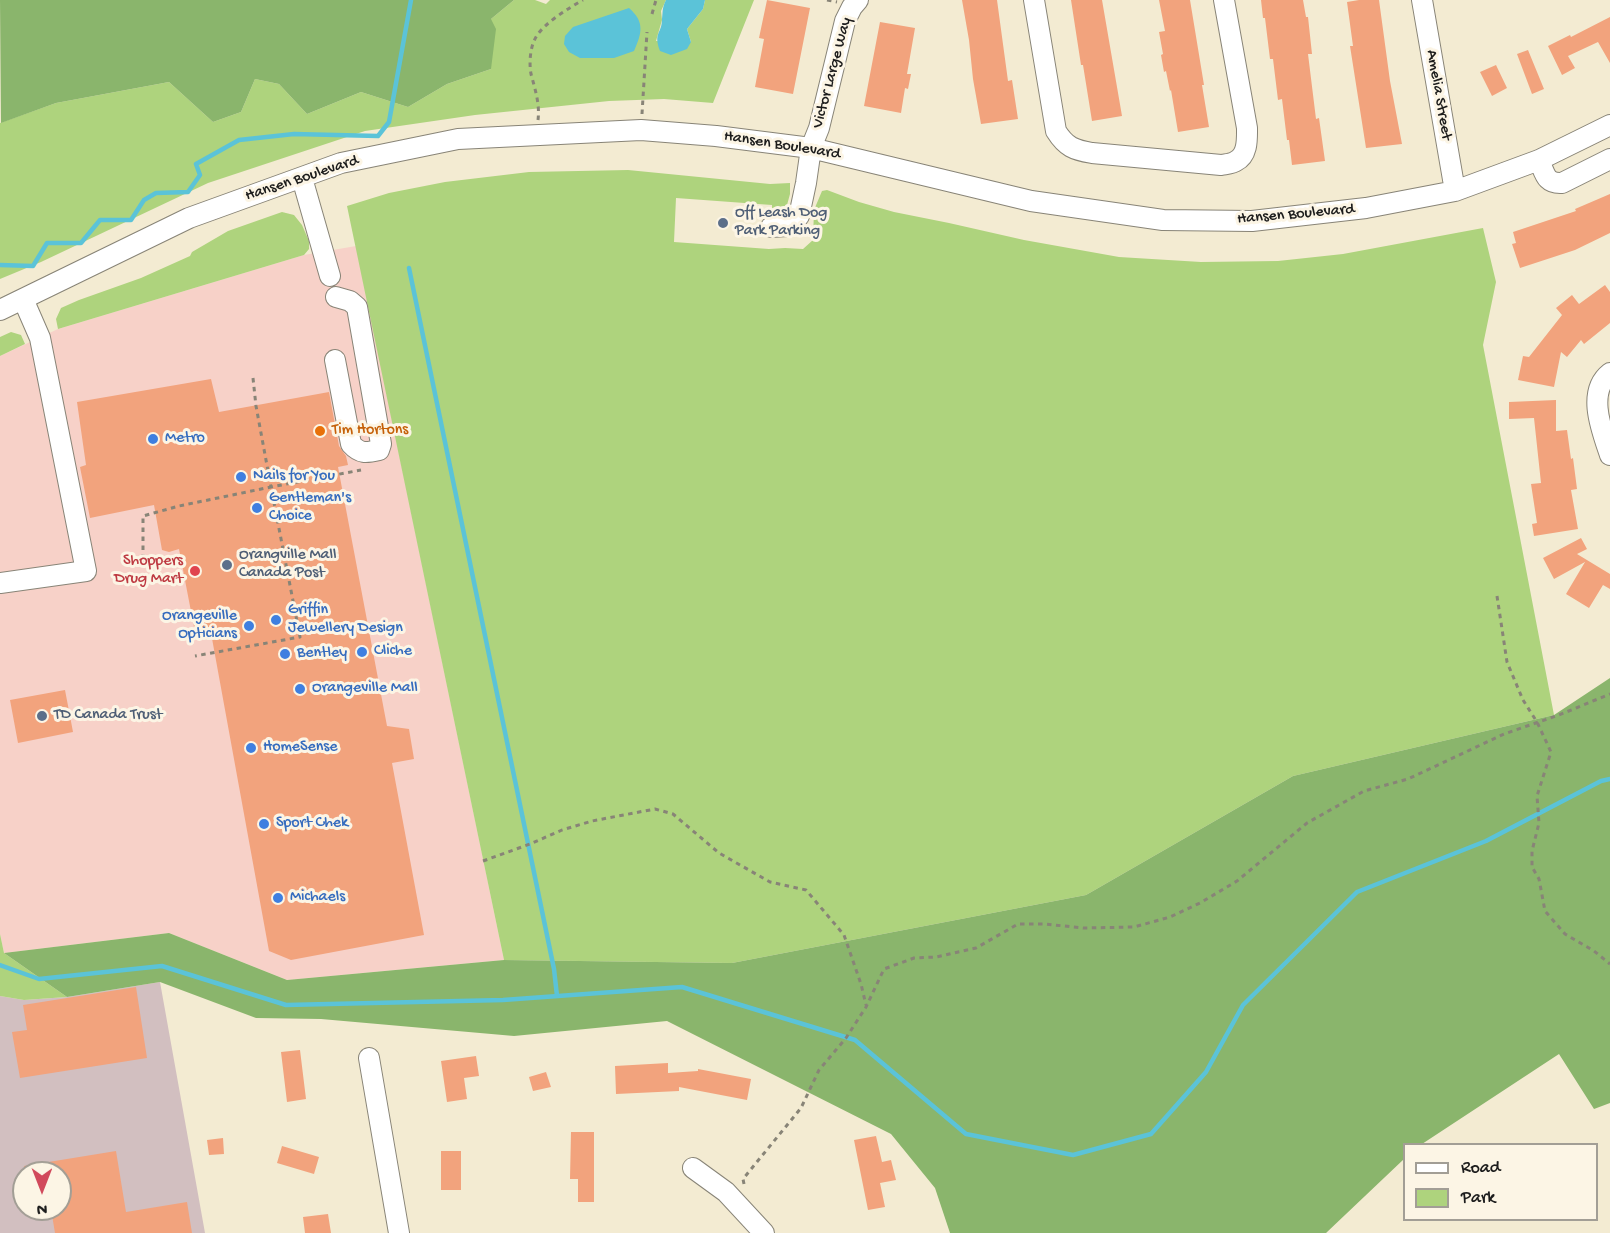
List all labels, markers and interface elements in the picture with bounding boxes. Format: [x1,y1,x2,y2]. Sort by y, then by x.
street label: Victor Large Way [809,15,857,131]
street label: Amelia Street [1421,48,1455,142]
street label: Hansen Boulevard [722,127,842,165]
street label: Hansen Boulevard [243,152,361,206]
street label: Hansen Boulevard [1236,200,1356,230]
place label: Off Leash Dog Park Parking [735,204,827,242]
marker: Off Leash Dog Park Parking [716,216,730,230]
place label: Tim Hortons [332,421,408,441]
marker: Tim Hortons [313,424,327,438]
place label: Metro [165,429,205,449]
marker: Metro [146,432,160,446]
place label: Nails for You [253,467,335,487]
marker: Nails for You [234,470,248,484]
place label: Gentleman's Choice [269,489,351,527]
marker: Gentleman's Choice [250,501,264,515]
place label: Orangville Mall Canada Post [239,546,337,584]
place label: Shoppers Drug Mart [114,552,183,590]
marker: Orangville Mall Canada Post [220,558,234,572]
marker: Shoppers Drug Mart [188,564,202,578]
place label: Griffin Jewellery Design [288,601,403,639]
place label: Orangeville Opticians [162,607,237,645]
marker: Griffin Jewellery Design [269,613,283,627]
marker: Orangeville Opticians [242,619,256,633]
place label: Cliche [374,642,412,662]
place label: Bentley [297,644,347,664]
marker: Cliche [355,645,369,659]
marker: Bentley [278,647,292,661]
place label: Orangeville Mall [312,679,418,699]
marker: Orangeville Mall [293,682,307,696]
place label: TD Canada Trust [54,706,162,726]
marker: TD Canada Trust [35,709,49,723]
place label: HomeSense [263,738,337,758]
marker: HomeSense [244,741,258,755]
place label: Sport Chek [276,814,348,834]
marker: Sport Chek [257,817,271,831]
place label: Michaels [290,888,345,908]
marker: Michaels [271,891,285,905]
legend [1403,1143,1598,1221]
text: Road [1461,1158,1500,1179]
north arrow [12,1161,72,1221]
text: Park [1461,1188,1495,1209]
text: N [37,1198,47,1217]

